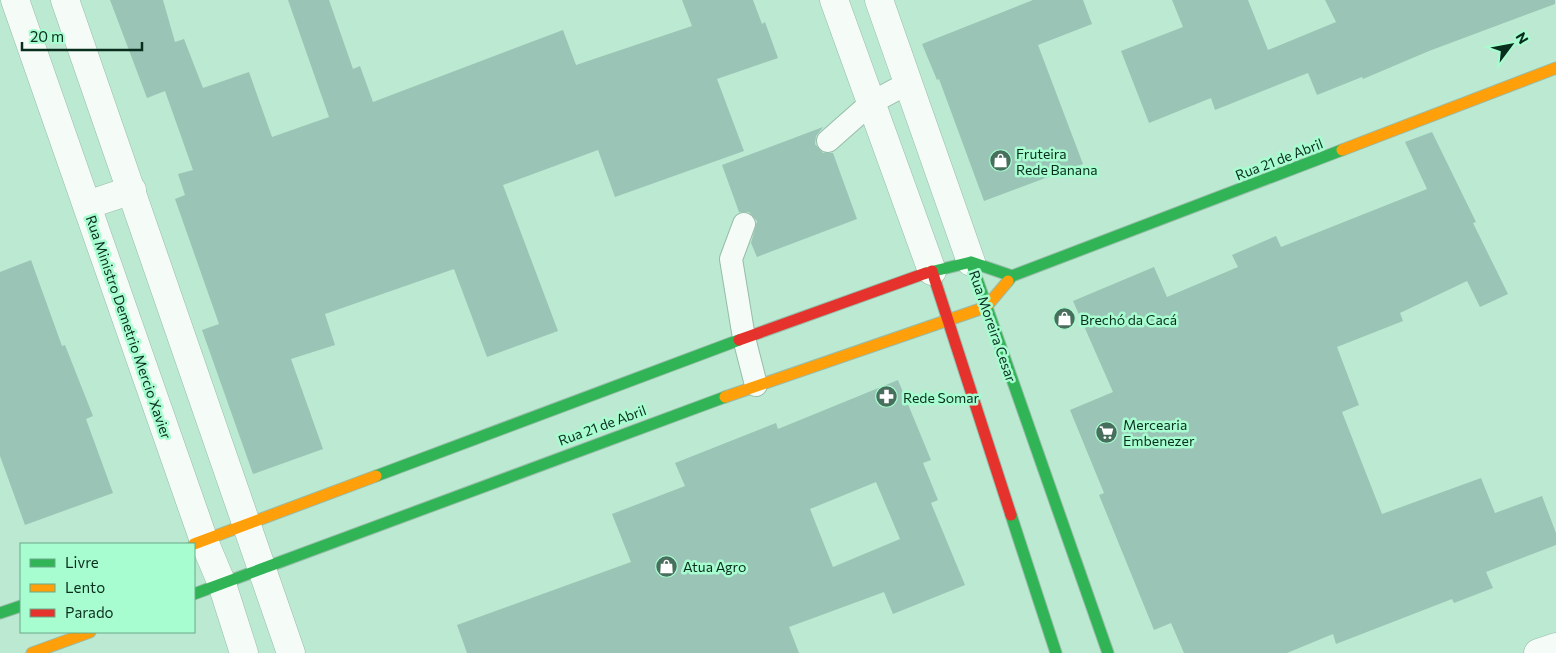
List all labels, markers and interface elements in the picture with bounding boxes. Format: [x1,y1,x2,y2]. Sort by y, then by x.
scale bar [22,20,142,52]
north arrow [1486,20,1536,70]
text: 20 m [30,27,64,45]
text: N [1512,29,1532,47]
street label: Rua 21 de Abril [1233,135,1325,183]
place label: Fruteira Rede Banana [1016,145,1098,178]
shop icon: Fruteira Rede Banana [988,149,1012,173]
street label: Rua Ministro Demetrio Mercio Xavier [83,213,176,441]
street label: Rua Moreira Cesar [966,268,1020,384]
shop icon: Brechó da Cacá [1052,307,1076,331]
place label: Brechó da Cacá [1080,311,1177,328]
pharmacy icon: Rede Somar [875,385,899,409]
place label: Rede Somar [903,389,980,406]
street label: Rua 21 de Abril [556,401,648,449]
place label: Mercearia Embenezer [1123,416,1195,449]
supermarket icon: Mercearia Embenezer [1095,420,1119,444]
legend [20,543,195,633]
text: Livre [65,553,99,571]
shop icon: Atua Agro [655,554,679,578]
place label: Atua Agro [683,558,746,575]
text: Lento [65,578,105,596]
text: Parado [65,603,114,621]

